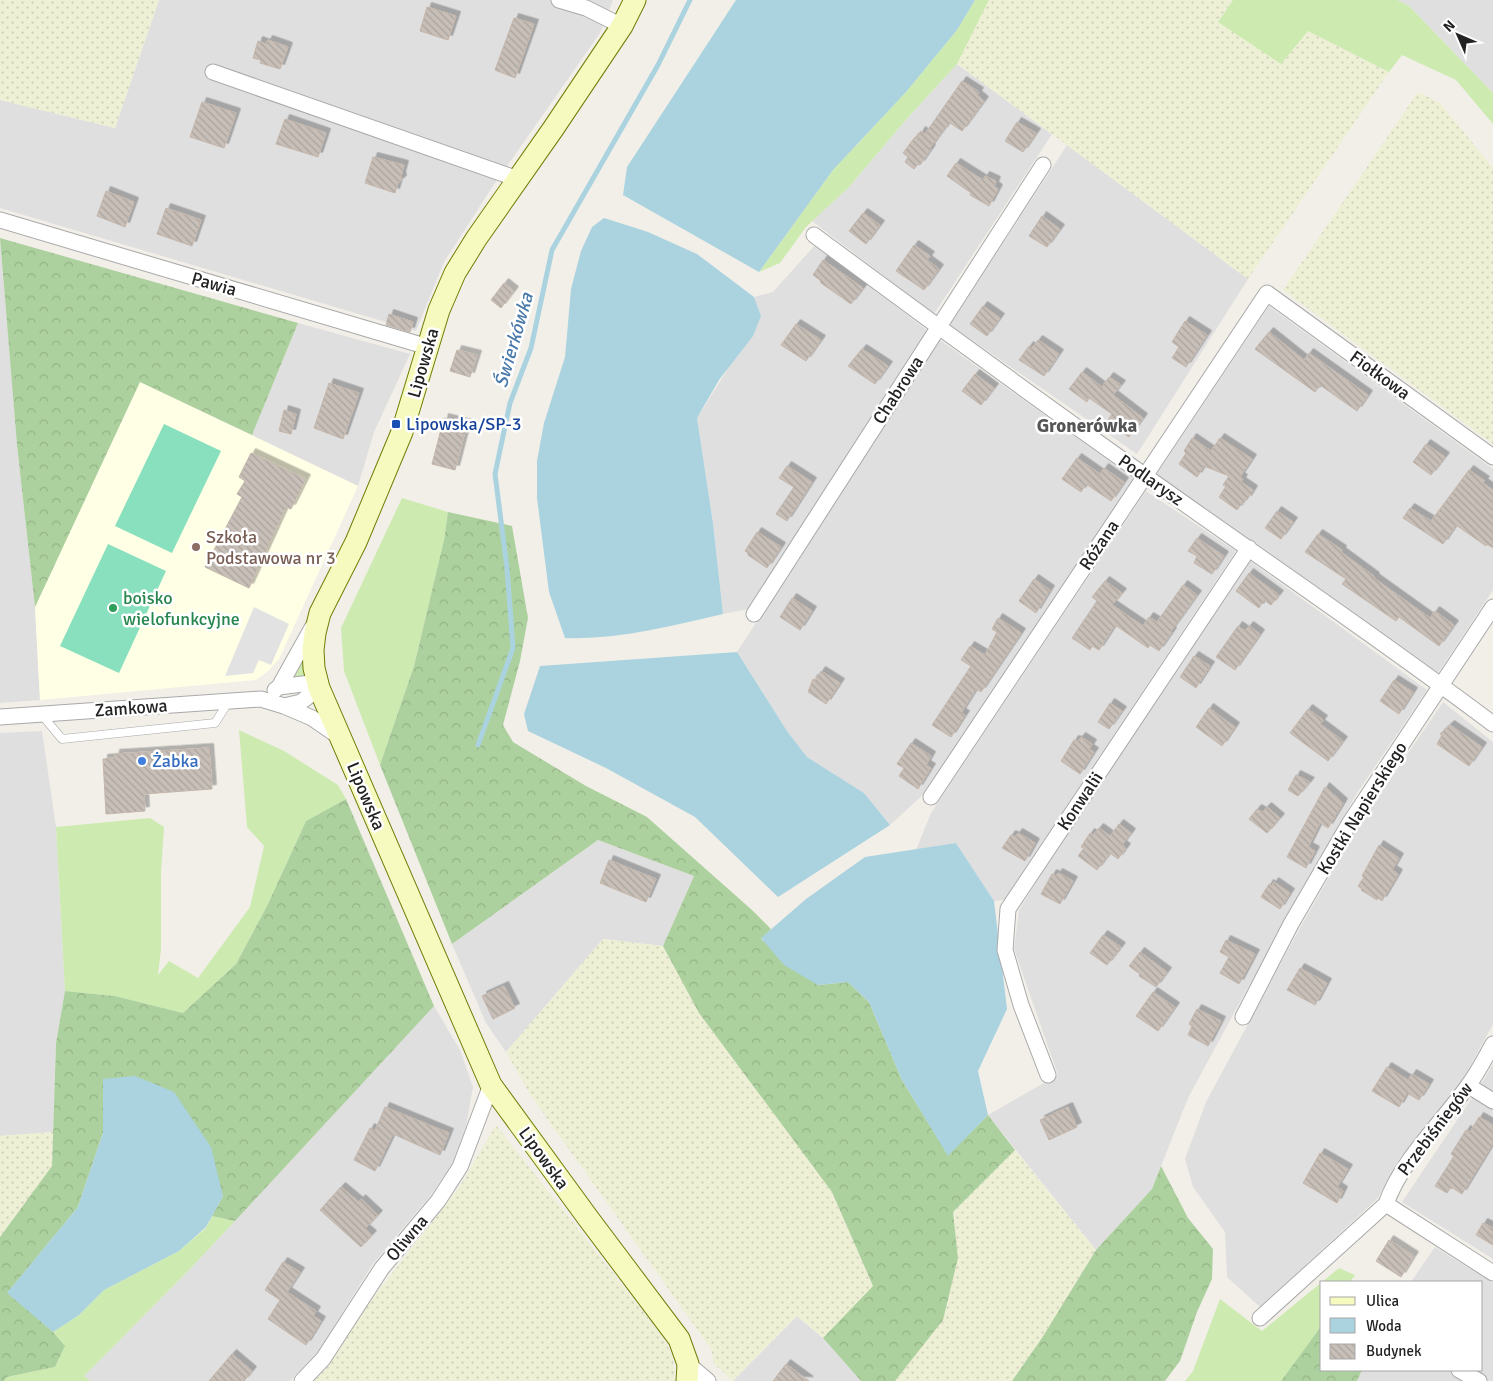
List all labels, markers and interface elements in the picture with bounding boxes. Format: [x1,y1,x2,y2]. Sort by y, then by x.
north arrow [1433,10,1483,60]
text: N [1440,17,1459,36]
street label: Pawia [189,267,239,301]
water label: Świerkówka [489,289,539,390]
street label: Lipowska [403,326,443,400]
street label: Fiołkowa [1345,346,1415,404]
street label: Chabrowa [868,352,928,428]
place label: Lipowska/SP-3 [406,413,522,435]
district label: Gronerówka [1037,414,1138,438]
marker: Lipowska/SP-3 [390,418,402,430]
street label: Podlarysz [1114,450,1188,510]
street label: Różana [1074,516,1124,574]
place label: Szkoła Podstawowa nr 3 [206,526,336,569]
marker: Szkoła Podstawowa nr 3 [190,541,202,553]
place label: boisko wielofunkcyjne [123,587,240,630]
marker: boisko wielofunkcyjne [107,602,119,614]
street label: Zamkowa [94,694,168,722]
street label: Kostki Napierskiego [1312,737,1412,879]
place label: Żabka [152,750,199,772]
marker: Żabka [136,755,148,767]
street label: Lipowska [342,759,390,833]
street label: Konwalii [1052,767,1108,835]
street label: Przebiśniegów [1393,1078,1477,1180]
street label: Lipowska [514,1123,574,1193]
street label: Oliwna [381,1210,433,1266]
legend [1320,1281,1483,1371]
text: Ulica [1366,1292,1399,1310]
text: Woda [1366,1317,1402,1335]
text: Budynek [1366,1342,1422,1360]

